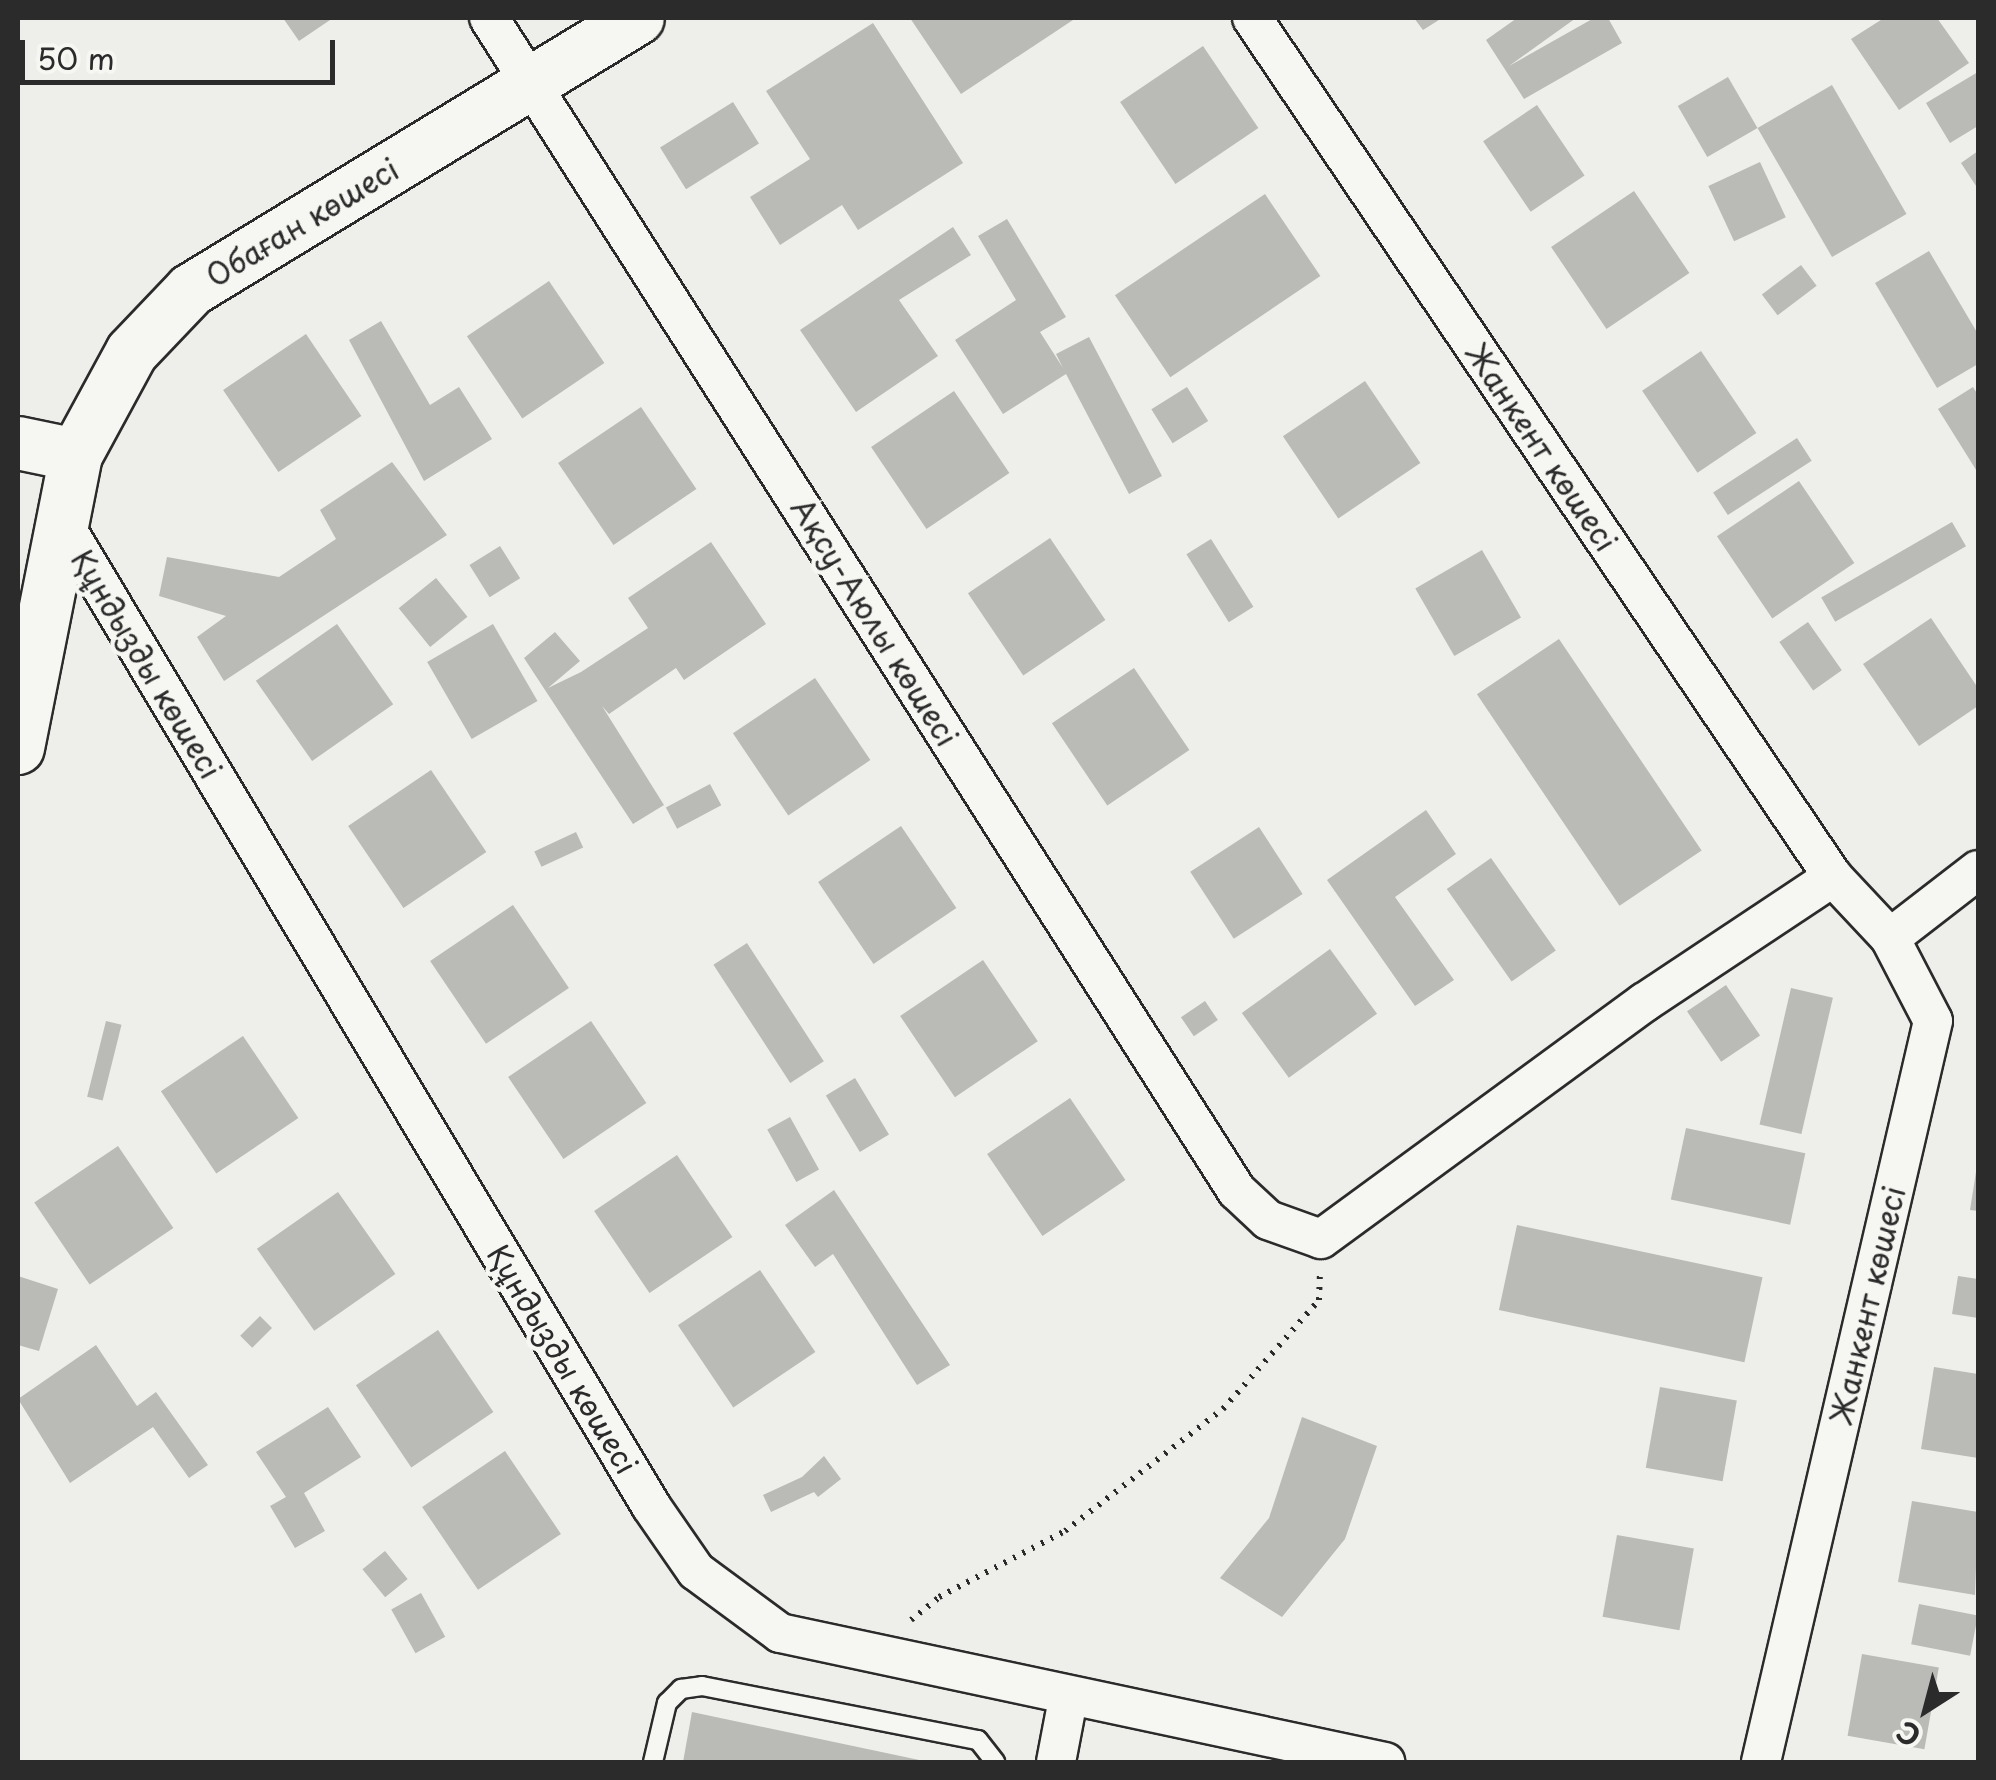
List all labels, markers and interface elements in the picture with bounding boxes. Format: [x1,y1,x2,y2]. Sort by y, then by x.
scale bar [25,20,340,82]
text: 50 m [37,35,115,80]
street label: Обаған көшесі [198,150,406,294]
street label: Жанкент көшесі [1459,336,1625,558]
street label: Ақсу-Аюлы көшесі [784,491,966,753]
street label: Құндызды көшесі [65,543,229,785]
street label: Жанкент көшесі [1822,1182,1912,1428]
street label: Құндызды көшесі [481,1238,645,1480]
north arrow [1876,1660,1976,1760]
text: С [1887,1711,1929,1758]

